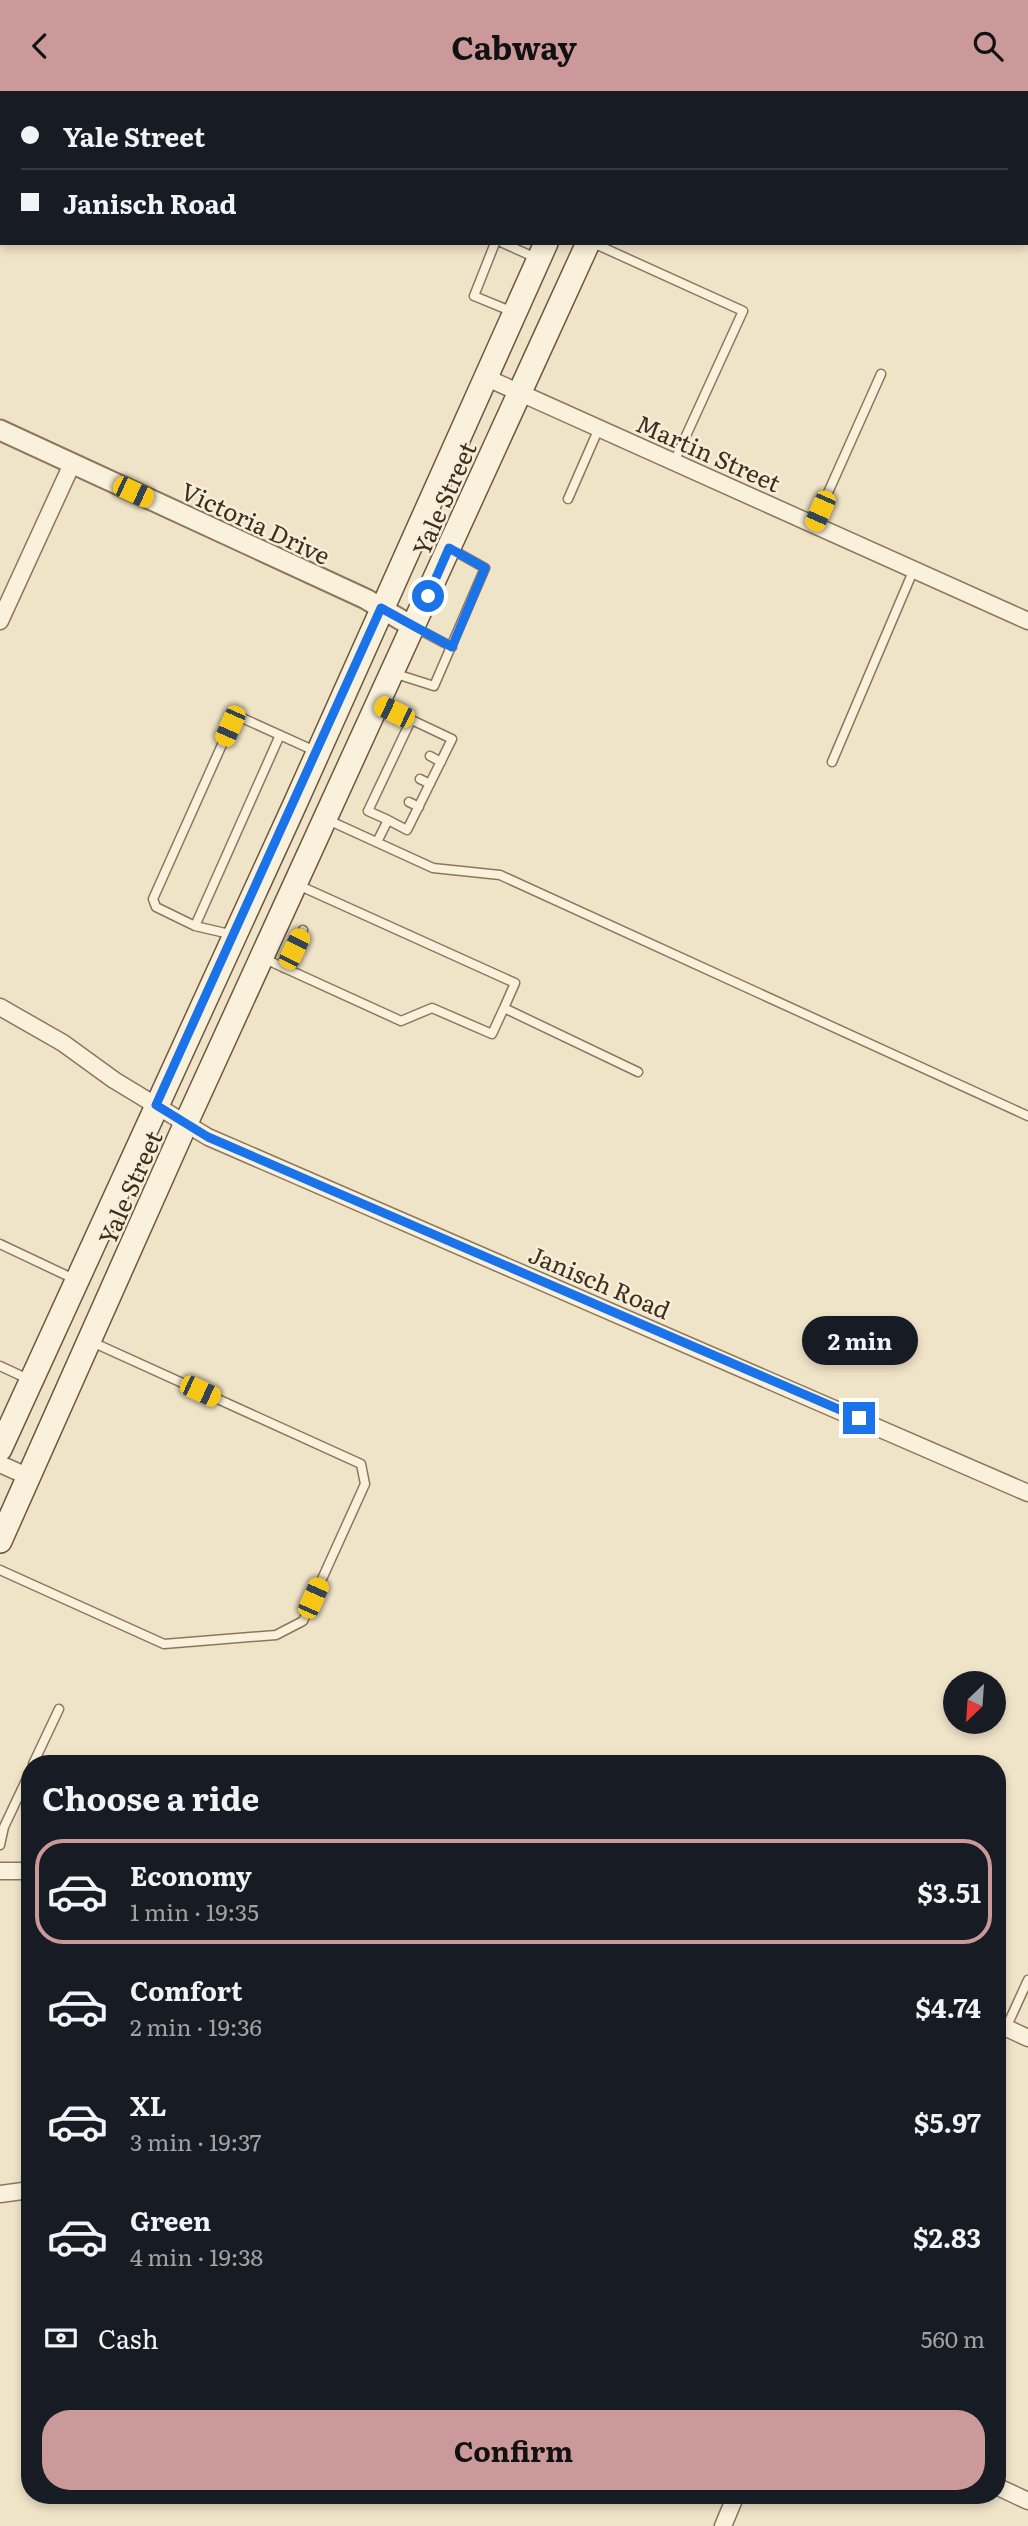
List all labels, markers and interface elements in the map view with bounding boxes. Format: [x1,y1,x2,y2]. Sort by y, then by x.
text: Cabway [451,22,577,70]
icon: back [21,27,59,65]
icon: search [969,27,1007,65]
text: Yale Street [63,116,205,155]
text: Janisch Road [63,183,237,222]
street label: Martin Street [631,405,787,500]
street label: Yale Street [402,435,484,561]
street label: Victoria Drive [176,472,336,572]
car [110,474,157,510]
car [802,488,839,534]
route start [412,580,444,612]
car [371,693,418,731]
car [212,703,249,749]
car [276,926,313,972]
street label: Yale Street [88,1124,170,1250]
street label: Janisch Road [524,1235,676,1327]
callout: 2 min [801,1317,917,1365]
text: 2 min [828,1323,892,1357]
car [177,1373,224,1409]
route end [843,1402,875,1434]
car [295,1575,332,1621]
north arrow [943,1671,1006,1734]
map controls [943,1671,1006,1734]
text: Choose a ride [42,1773,259,1821]
text: Economy [130,1855,252,1894]
icon: car [46,1860,109,1923]
text: $3.51 [918,1872,981,1911]
text: 1 min · 19:35 [130,1894,259,1928]
text: Comfort [130,1970,242,2009]
icon: car [46,1975,109,2038]
text: $4.74 [915,1987,981,2026]
text: 2 min · 19:36 [130,2009,262,2043]
text: XL [130,2085,167,2124]
icon: car [46,2090,109,2153]
text: $5.97 [914,2102,981,2141]
text: 3 min · 19:37 [130,2124,261,2158]
text: Green [130,2200,211,2239]
icon: car [46,2205,109,2268]
text: $2.83 [913,2217,981,2256]
text: 4 min · 19:38 [130,2239,263,2273]
text: Cash [98,2318,159,2357]
icon: cash [42,2319,80,2357]
text: 560 m [921,2321,985,2355]
button: Confirm [42,2410,985,2490]

